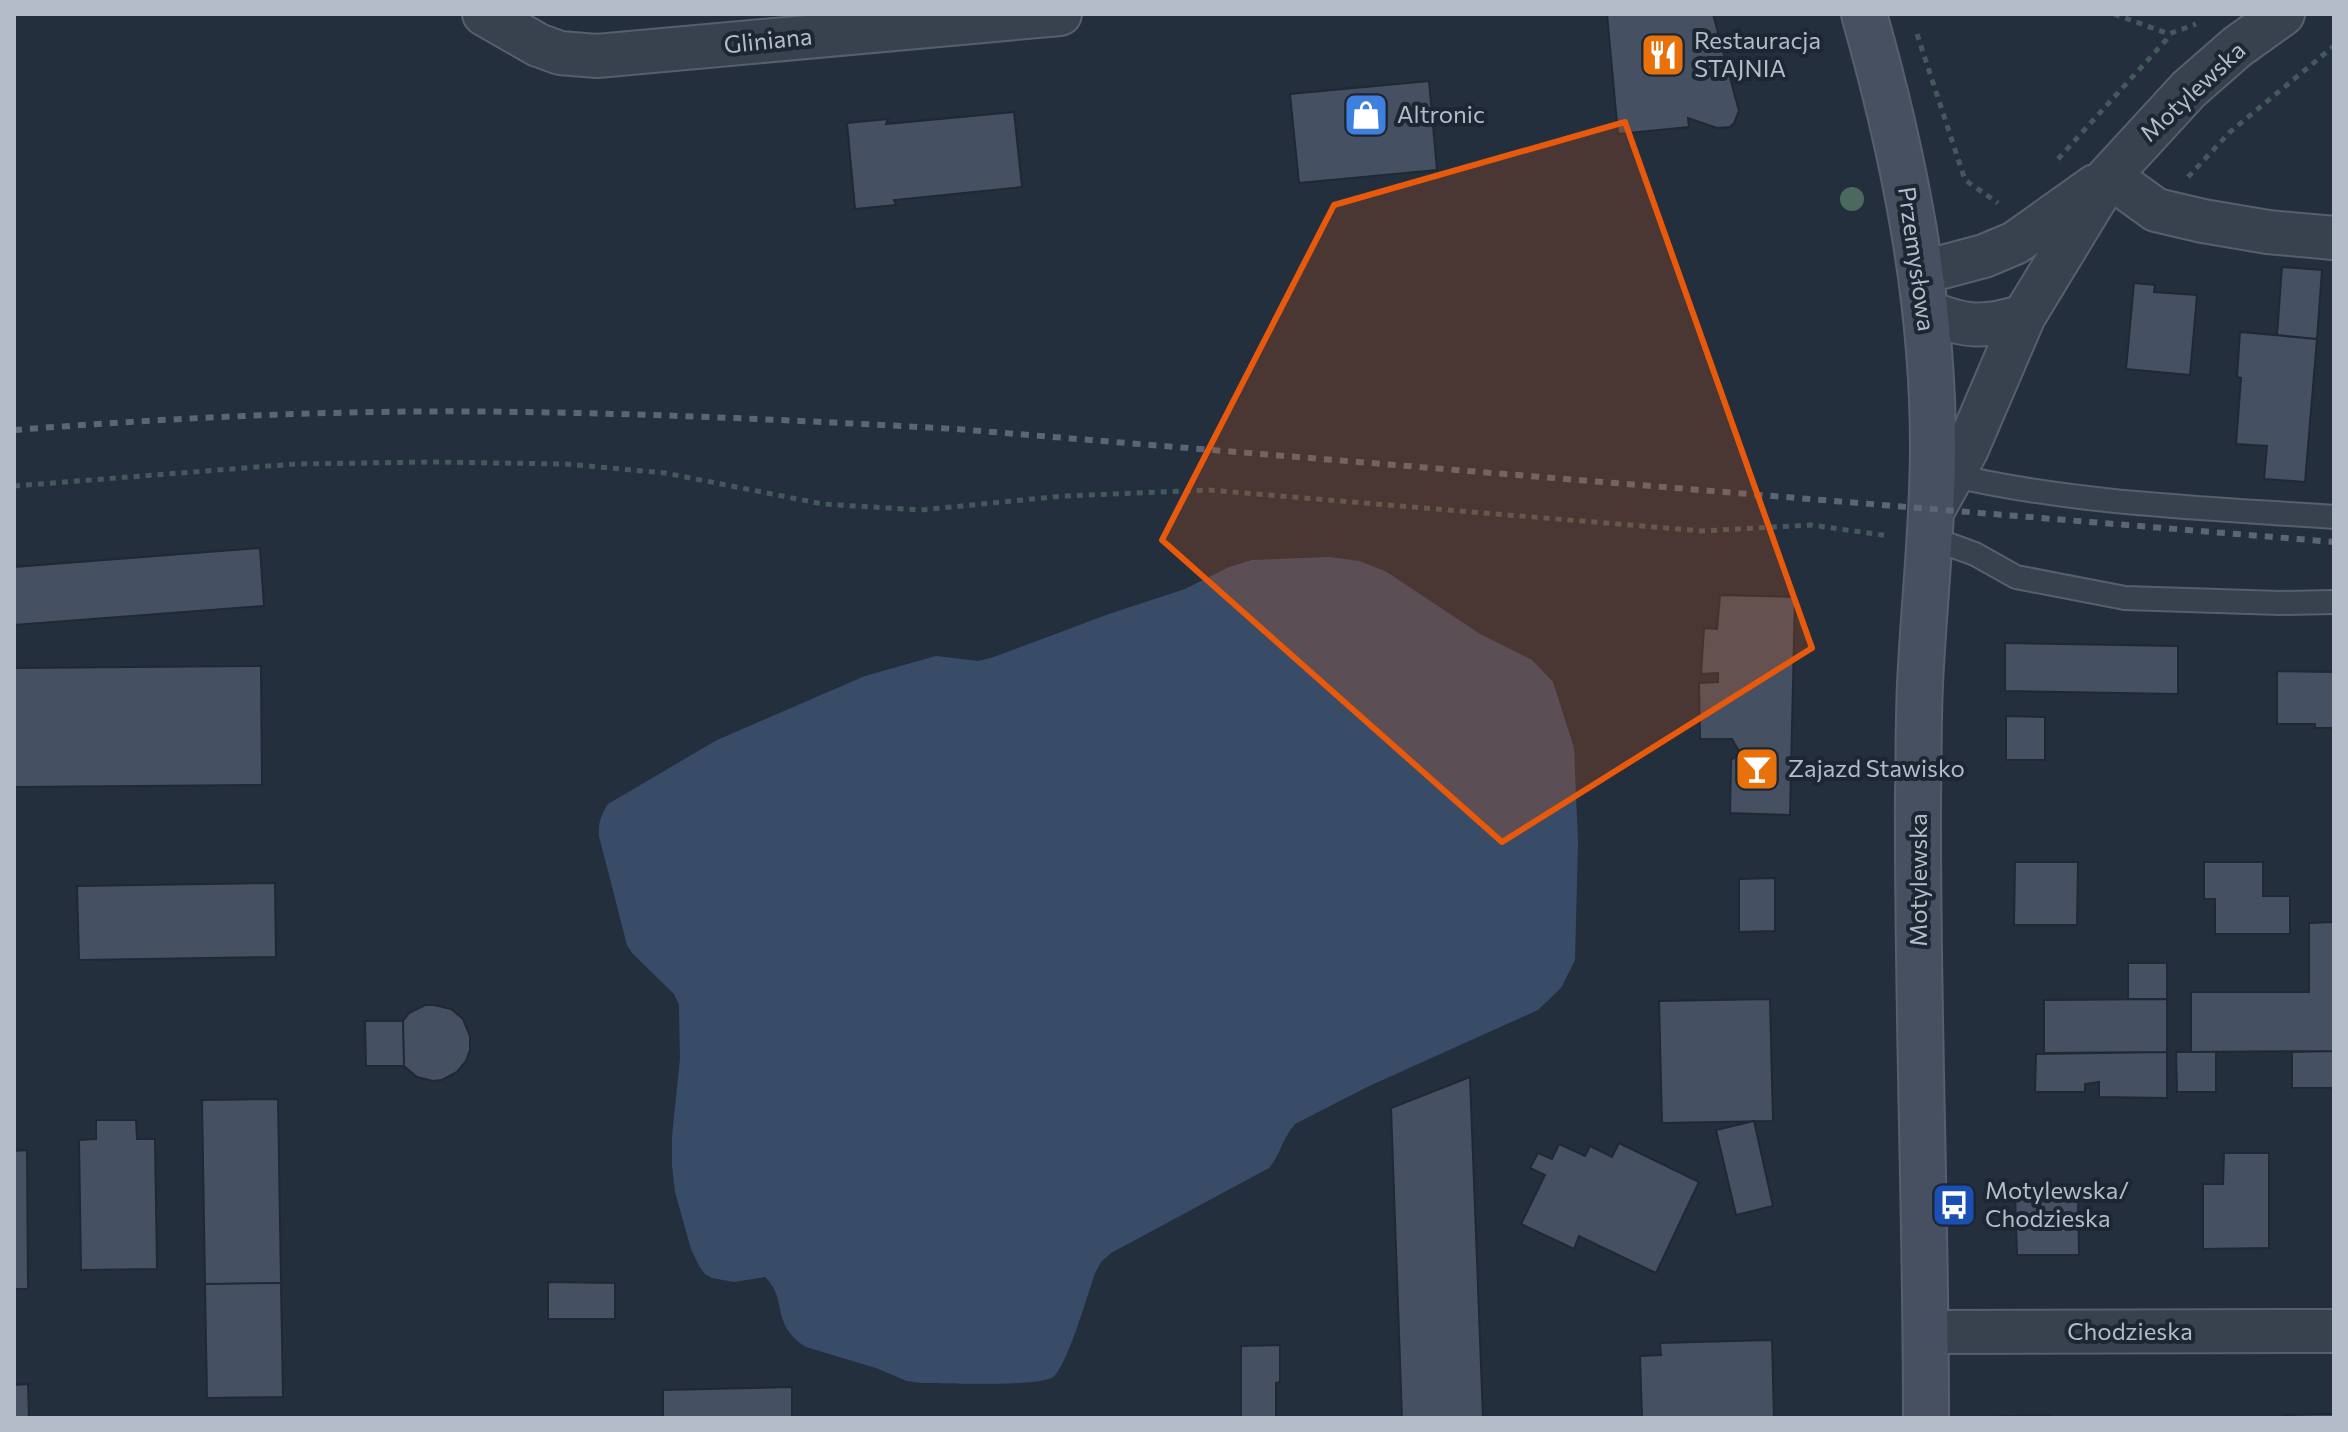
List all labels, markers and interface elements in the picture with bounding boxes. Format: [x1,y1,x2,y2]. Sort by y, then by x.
street label: Gliniana [722,20,813,59]
place label: Restauracja STAJNIA [1694,25,1821,82]
restaurant icon: Restauracja STAJNIA [1639,31,1687,79]
street label: Motylewska [2133,35,2251,147]
shop icon: Altronic [1342,91,1390,139]
place label: Altronic [1397,99,1485,128]
street label: Przemysłowa [1893,185,1942,333]
bar icon: Zajazd Stawisko [1733,745,1781,793]
place label: Zajazd Stawisko [1788,753,1965,782]
street label: Motylewska [1903,813,1932,947]
place label: Motylewska/ Chodzieska [1985,1175,2129,1232]
bus stop icon: Motylewska/ Chodzieska [1930,1181,1978,1229]
street label: Chodzieska [2067,1316,2193,1345]

